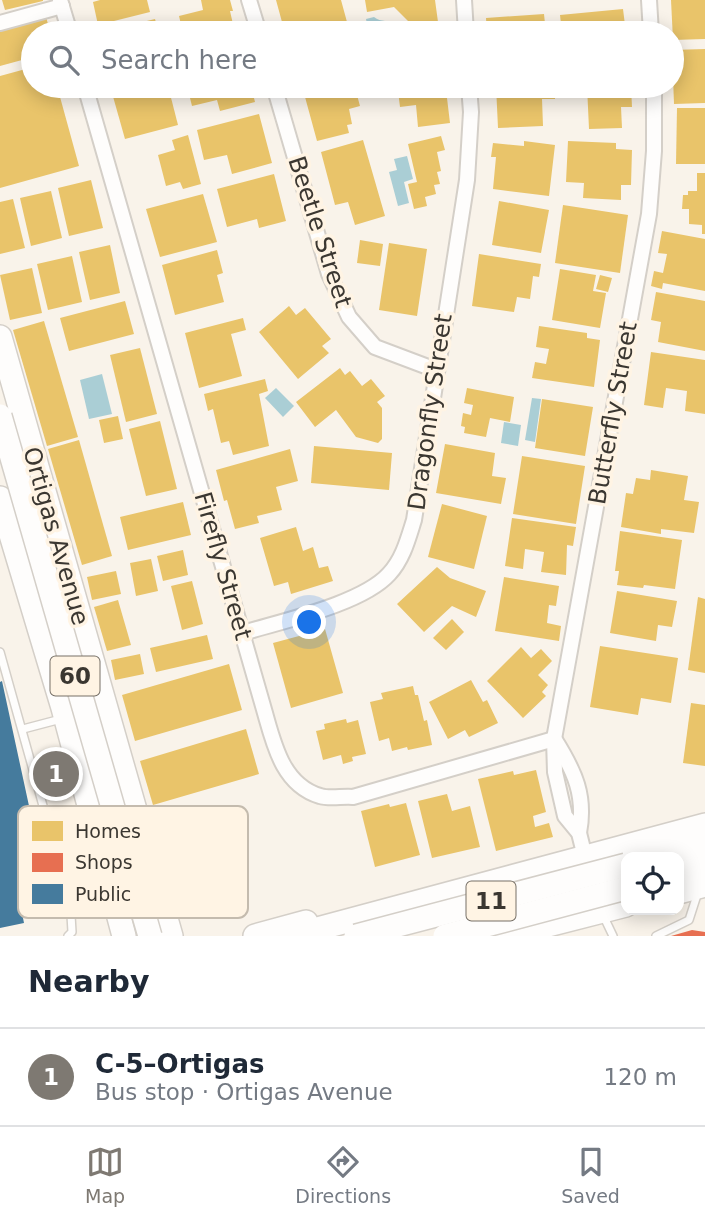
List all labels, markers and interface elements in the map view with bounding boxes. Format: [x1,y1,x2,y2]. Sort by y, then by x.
search box [21,21,684,98]
icon: search [45,41,83,79]
text: Search here [101,45,257,75]
street label: Beetle Street [282,153,358,311]
street label: Dragonfly Street [402,312,458,512]
street label: Butterfly Street [583,319,643,507]
street label: Ortigas Avenue [17,444,95,628]
street label: Firefly Street [188,489,258,643]
your location [292,605,326,639]
road number: 60 [50,656,100,696]
pin: 1 [33,748,79,800]
legend [18,806,248,918]
text: Homes [75,820,141,842]
text: Shops [75,851,133,873]
map controls [621,852,684,915]
button: locate [621,852,684,915]
road number: 11 [466,882,516,920]
text: Public [75,883,131,905]
text: Nearby [28,964,150,999]
text: C-5–Ortigas [95,1049,264,1079]
text: 1 [43,1064,59,1090]
text: 120 m [603,1064,677,1090]
text: Bus stop · Ortigas Avenue [95,1079,393,1105]
tab: Map [85,1143,125,1207]
tab: Directions [295,1143,391,1207]
tab: Saved [561,1143,620,1207]

